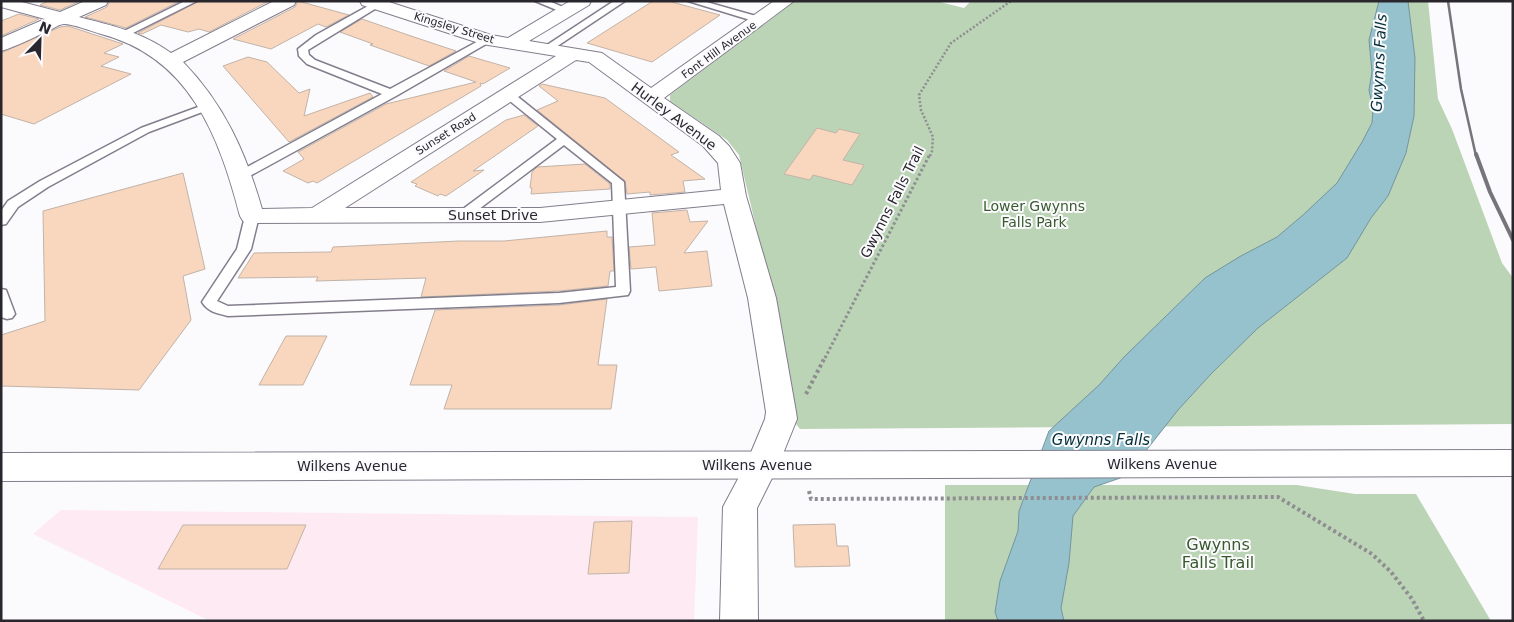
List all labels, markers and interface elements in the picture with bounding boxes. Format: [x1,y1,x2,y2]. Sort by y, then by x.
street label: Kingsley Street [412,10,496,47]
water label: Gwynns Falls [1367,13,1391,113]
north arrow [15,15,65,65]
text: N [37,18,54,38]
street label: Font Hill Avenue [679,18,759,81]
street label: Hurley Avenue [628,79,720,153]
street label: Sunset Road [413,110,479,158]
street label: Gwynns Falls Trail [857,143,927,261]
park label: Lower Gwynns Falls Park [983,198,1085,230]
street label: Sunset Drive [448,207,538,223]
water label: Gwynns Falls [1052,431,1150,449]
street label: Wilkens Avenue [1107,456,1217,472]
street label: Wilkens Avenue [702,457,812,473]
street label: Wilkens Avenue [297,458,407,474]
park label: Gwynns Falls Trail [1182,535,1254,572]

